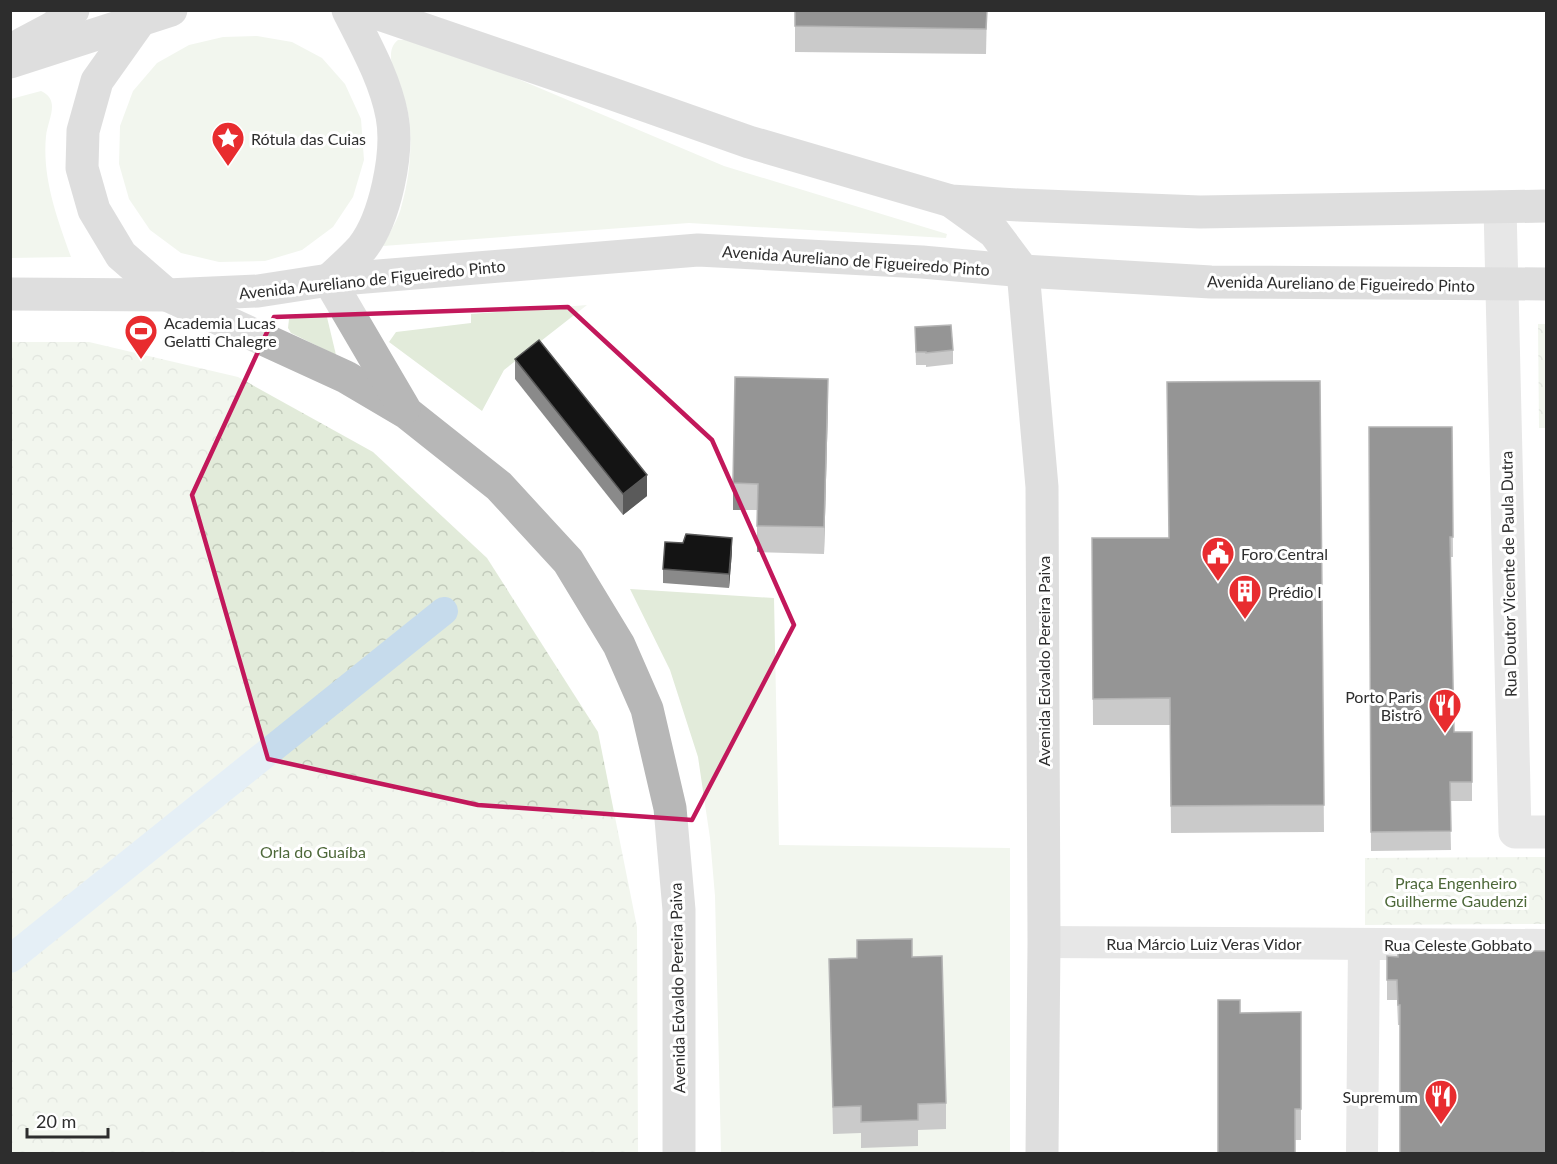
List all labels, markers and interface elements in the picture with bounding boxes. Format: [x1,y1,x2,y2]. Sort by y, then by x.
place icon: Rótula das Cuias [210,120,246,167]
place label: Rótula das Cuias [251,129,366,148]
street label: Avenida Aureliano de Figueiredo Pinto [722,241,990,279]
street label: Avenida Aureliano de Figueiredo Pinto [238,256,506,302]
street label: Avenida Aureliano de Figueiredo Pinto [1207,271,1475,295]
sports icon: Academia Lucas Gelatti Chalegre [123,313,159,360]
place label: Academia Lucas Gelatti Chalegre [164,313,277,350]
street label: Rua Doutor Vicente de Paula Dutra [1496,451,1520,697]
public building icon: Foro Central [1200,535,1236,582]
place label: Foro Central [1241,544,1328,563]
street label: Avenida Edvaldo Pereira Paiva [1034,556,1053,766]
building icon: Prédio I [1227,573,1263,620]
place label: Prédio I [1268,582,1322,601]
place label: Porto Paris Bistrô [1345,687,1422,724]
restaurant icon: Porto Paris Bistrô [1427,687,1463,734]
park label: Orla do Guaíba [260,842,366,861]
park label: Praça Engenheiro Guilherme Gaudenzi [1385,873,1527,910]
street label: Avenida Edvaldo Pereira Paiva [666,883,688,1093]
street label: Rua Márcio Luiz Veras Vidor [1106,934,1302,953]
street label: Rua Celeste Gobbato [1384,935,1532,954]
restaurant icon: Supremum [1423,1078,1459,1125]
place label: Supremum [1342,1087,1418,1106]
scale bar [27,1101,108,1139]
text: 20 m [36,1110,76,1132]

